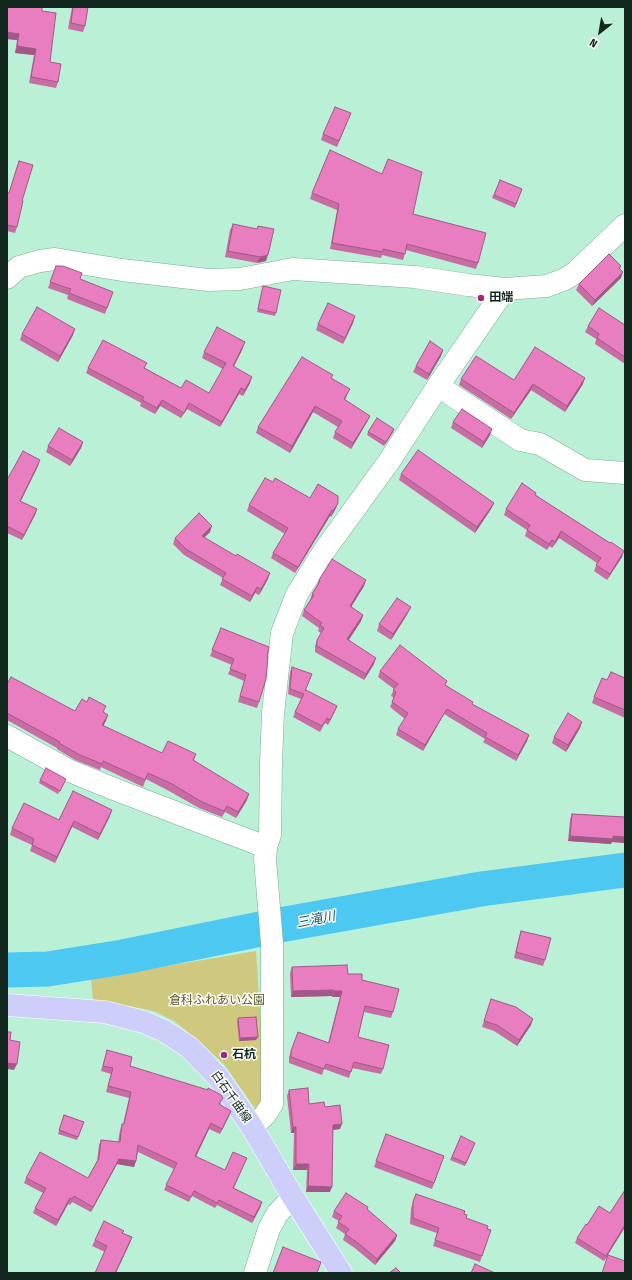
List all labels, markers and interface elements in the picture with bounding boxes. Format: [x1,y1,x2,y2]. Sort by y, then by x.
north arrow [580,12,620,52]
text: N [587,35,600,50]
place label: 田端 [489,291,513,305]
marker: 田端 [476,293,486,303]
water label: 三滝川 [295,909,337,931]
park label: 倉科ふれあい公園 [169,994,265,1008]
place label: 石杭 [232,1048,256,1062]
marker: 石杭 [219,1050,229,1060]
street label: 白石千曲線 [208,1068,254,1126]

